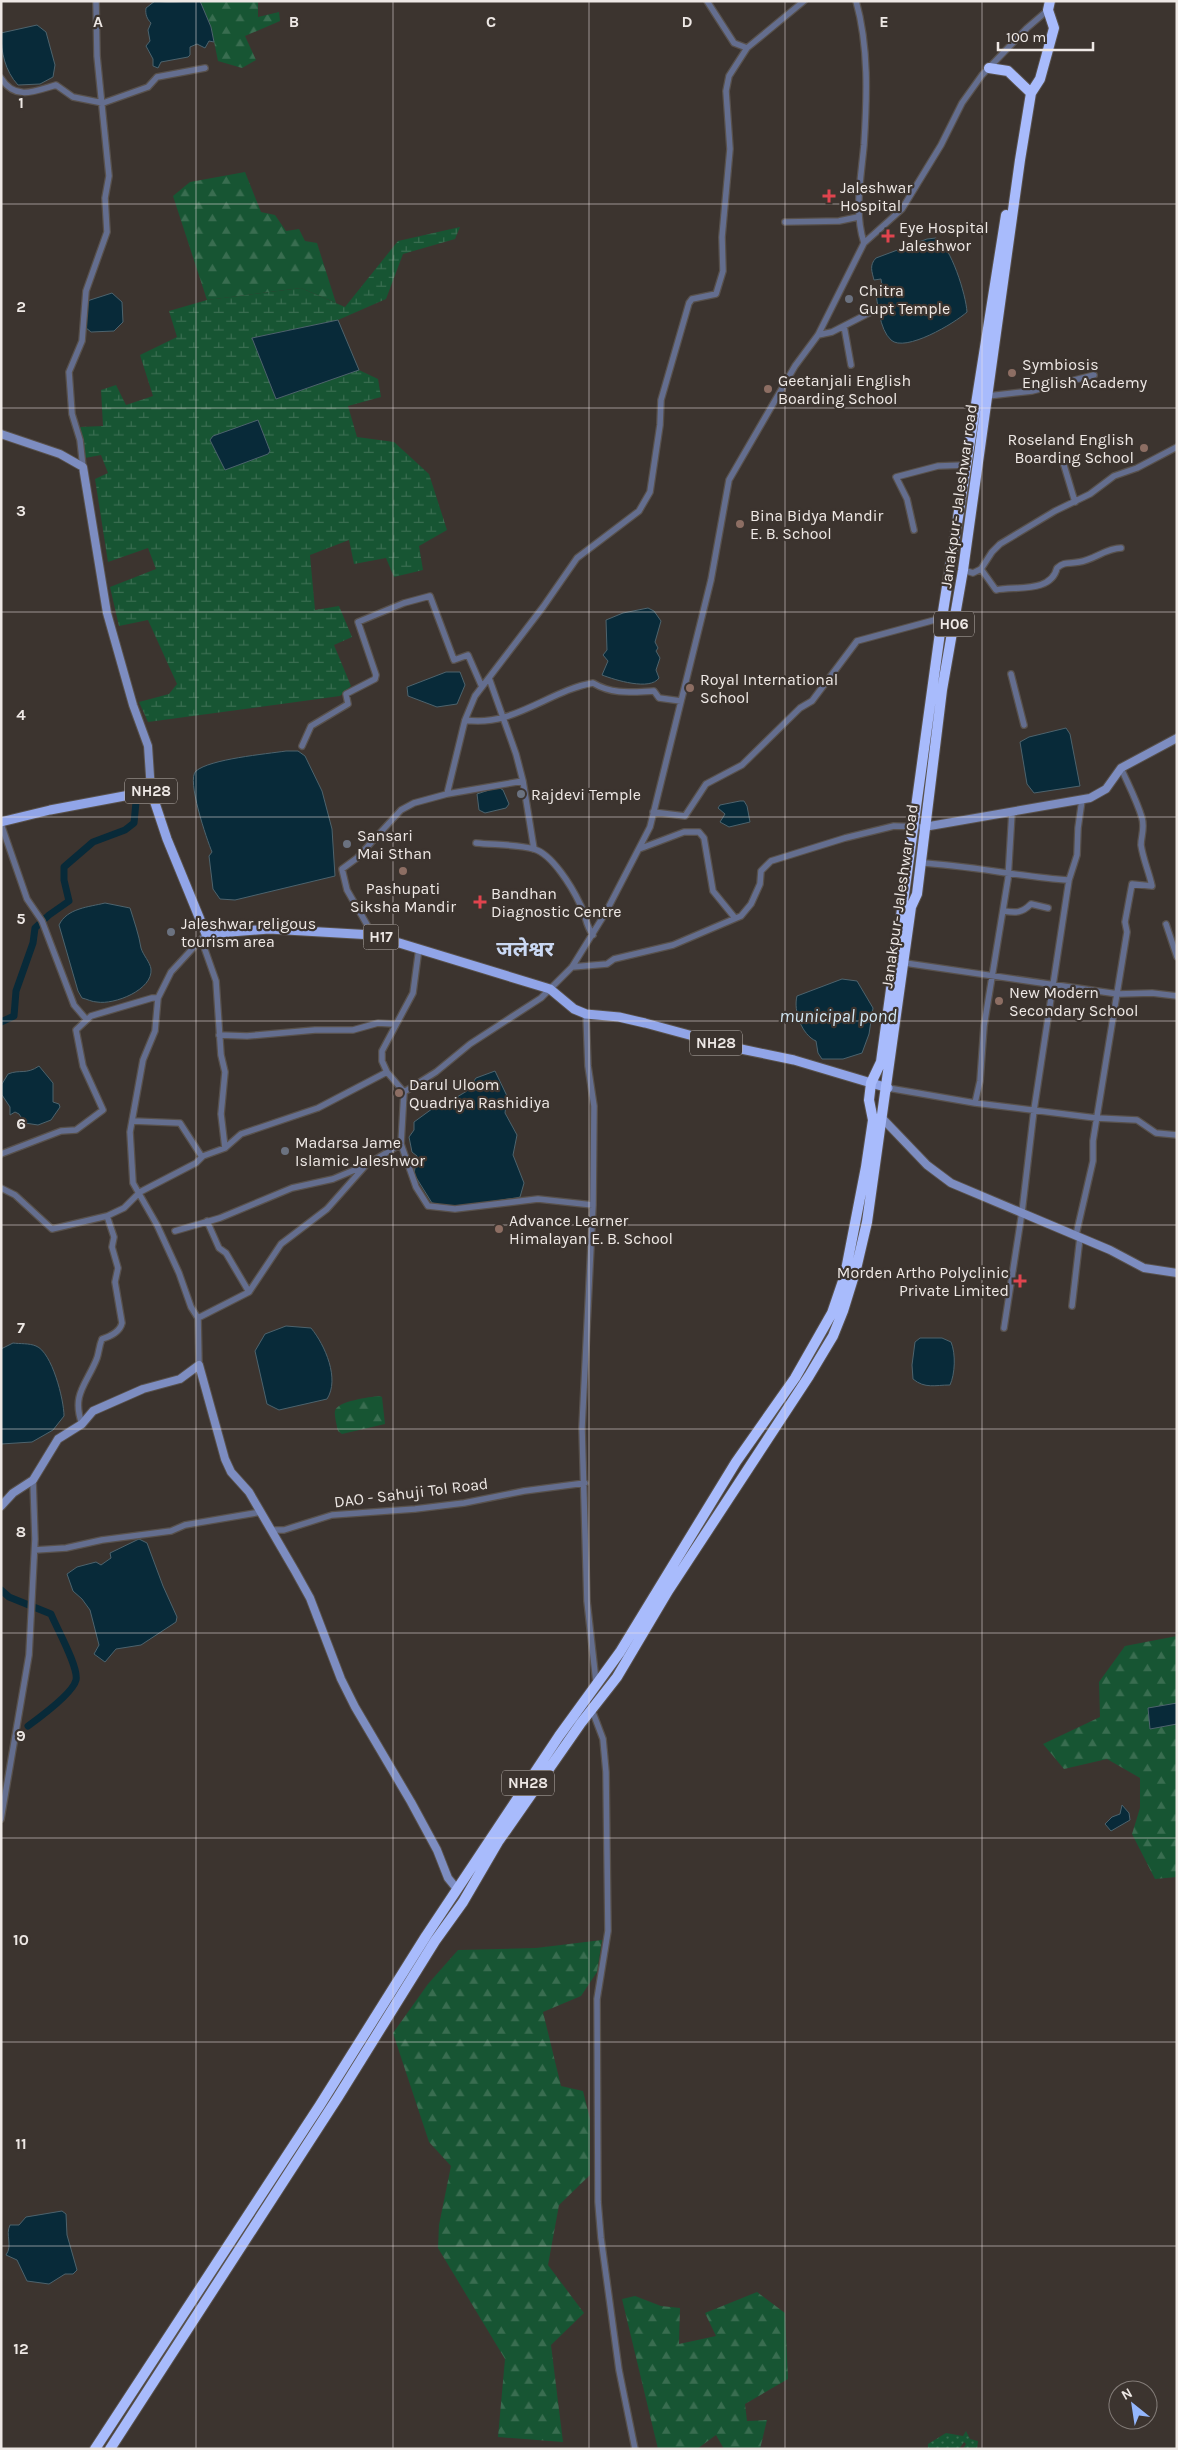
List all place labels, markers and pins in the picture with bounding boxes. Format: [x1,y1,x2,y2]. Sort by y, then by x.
place label: Jaleshwar Hospital [840,178,912,215]
marker: Jaleshwar Hospital [822,189,836,203]
place label: Eye Hospital Jaleshwor [899,218,989,255]
marker: Eye Hospital Jaleshwor [881,229,895,243]
place label: Chitra Gupt Temple [859,281,950,318]
marker: Chitra Gupt Temple [843,293,855,305]
place label: Symbiosis English Academy [1022,355,1148,392]
marker: Symbiosis English Academy [1006,367,1018,379]
place label: Geetanjali English Boarding School [778,371,911,408]
marker: Geetanjali English Boarding School [762,383,774,395]
place label: Roseland English Boarding School [1008,430,1134,467]
marker: Roseland English Boarding School [1138,442,1150,454]
place label: Bina Bidya Mandir E. B. School [750,506,883,543]
marker: Bina Bidya Mandir E. B. School [734,518,746,530]
place label: Royal International School [700,670,838,707]
marker: Royal International School [684,682,696,694]
place label: Rajdevi Temple [531,785,641,804]
marker: Rajdevi Temple [515,788,527,800]
place label: Sansari Mai Sthan [357,826,432,863]
marker: Sansari Mai Sthan [341,838,353,850]
marker: Pashupati Siksha Mandir [397,865,409,877]
place label: Pashupati Siksha Mandir [350,879,456,916]
place label: Bandhan Diagnostic Centre [491,884,622,921]
marker: Bandhan Diagnostic Centre [473,895,487,909]
place label: Jaleshwar religous tourism area [181,914,316,951]
marker: Jaleshwar religous tourism area [165,926,177,938]
place label: New Modern Secondary School [1009,983,1138,1020]
marker: New Modern Secondary School [993,995,1005,1007]
place label: Darul Uloom Quadriya Rashidiya [409,1075,550,1112]
marker: Darul Uloom Quadriya Rashidiya [393,1087,405,1099]
place label: Madarsa Jame Islamic Jaleshwor [295,1133,425,1170]
marker: Madarsa Jame Islamic Jaleshwor [279,1145,291,1157]
place label: Advance Learner Himalayan E. B. School [509,1211,673,1248]
marker: Advance Learner Himalayan E. B. School [493,1223,505,1235]
place label: Morden Artho Polyclinic Private Limited [837,1263,1009,1300]
marker: Morden Artho Polyclinic Private Limited [1013,1274,1027,1288]

